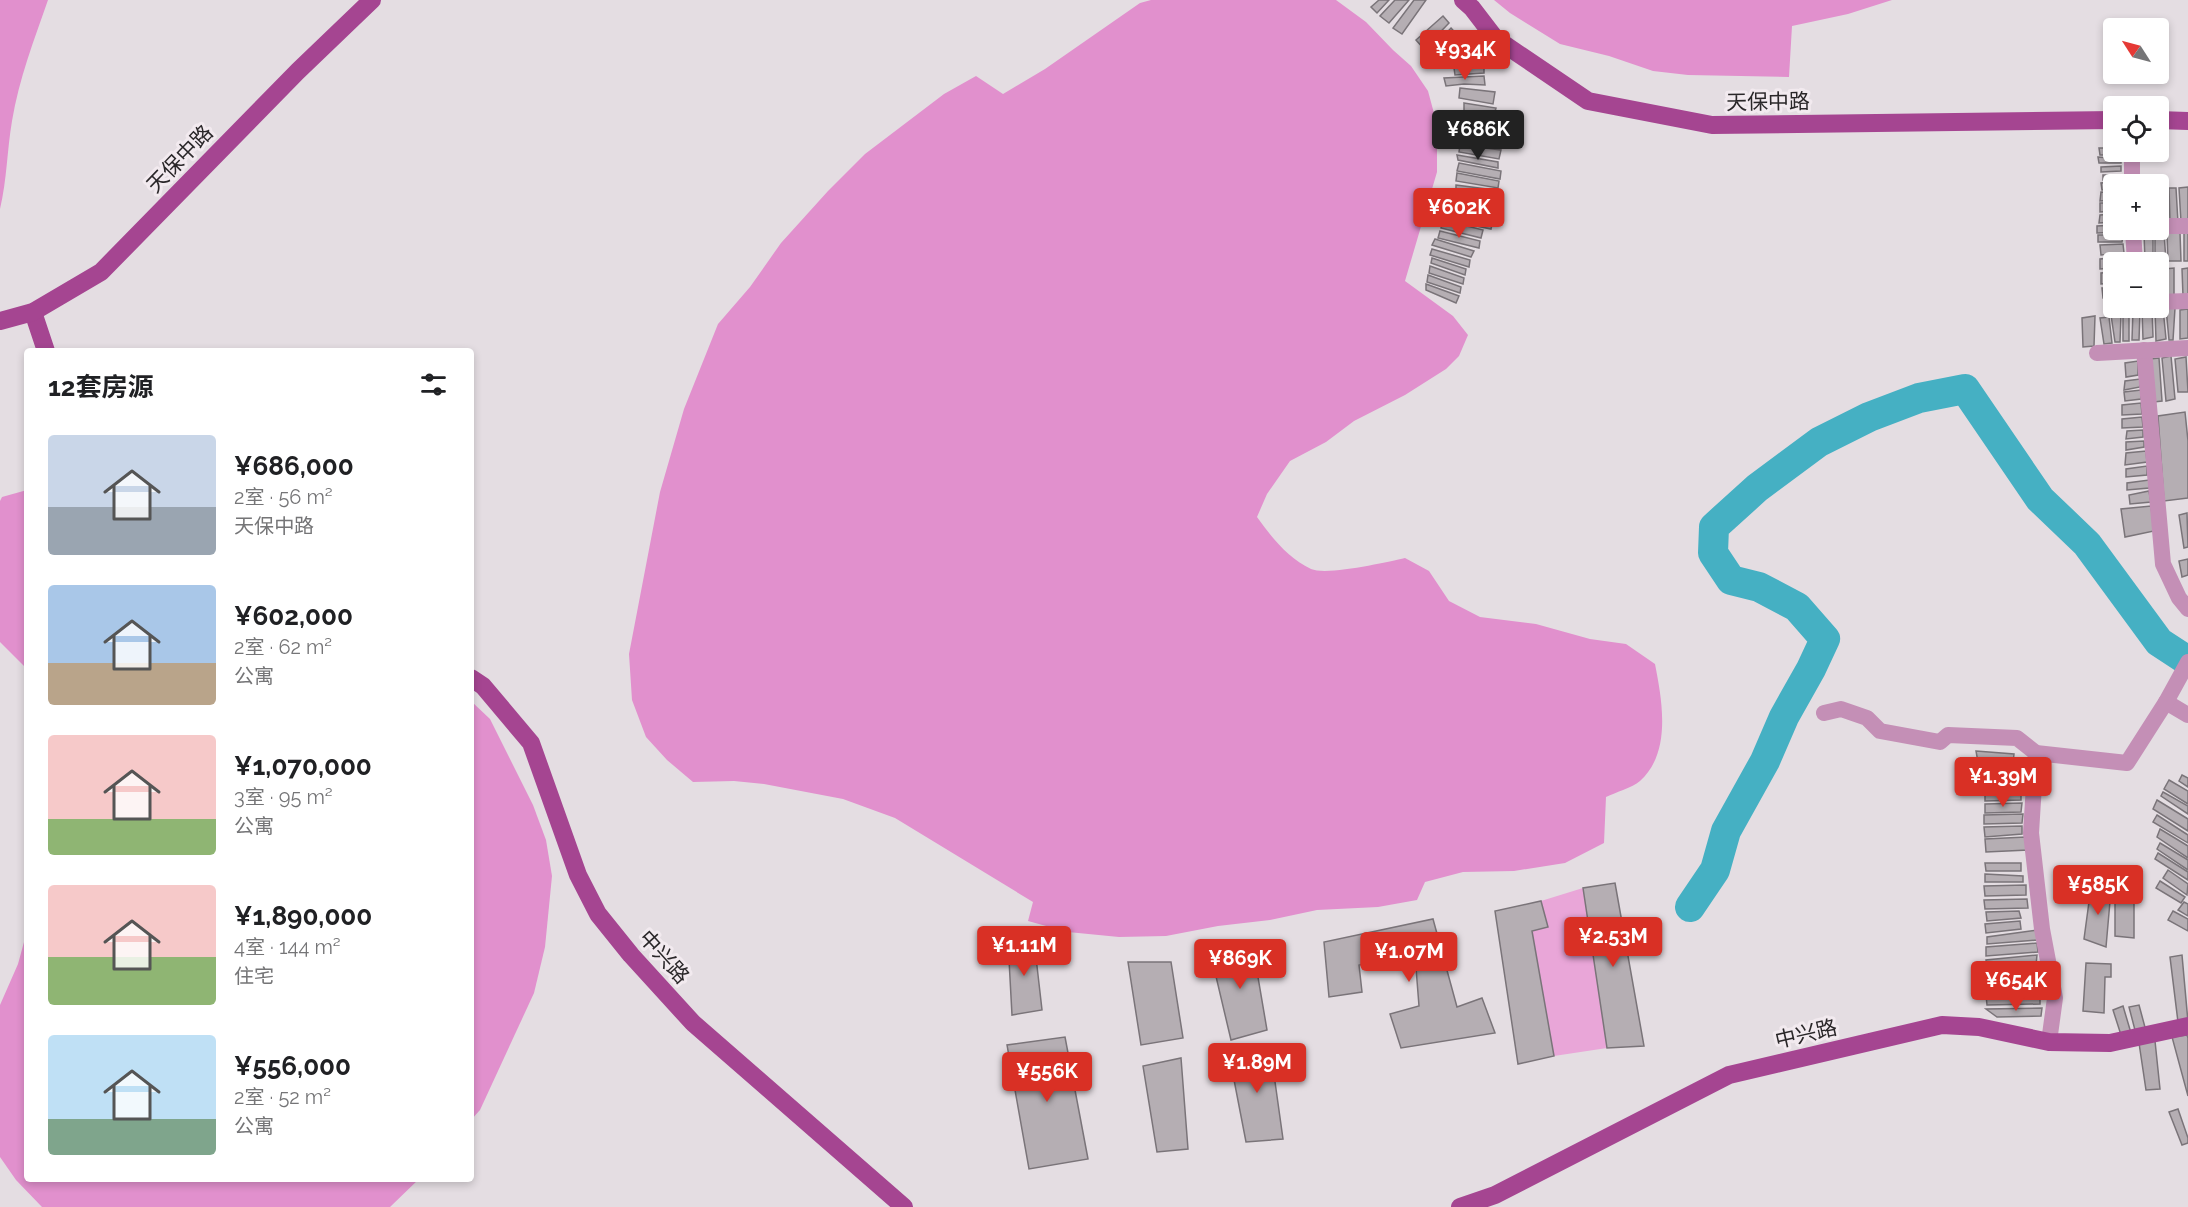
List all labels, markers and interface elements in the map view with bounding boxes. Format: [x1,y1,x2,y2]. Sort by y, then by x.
north arrow [2103,18,2169,84]
map controls [2103,18,2169,318]
pin: ¥934K [1423,30,1507,81]
text: ¥934K [1434,37,1496,61]
street label: 天保中路 [1726,88,1810,115]
button: locate [2103,96,2169,162]
pin: ¥686K [1436,110,1520,161]
text: ¥686K [1446,117,1510,141]
street label: 天保中路 [141,120,218,198]
button: + [2103,174,2169,240]
pin: ¥602K [1417,188,1501,239]
text: ¥602K [1427,195,1491,219]
button: − [2103,252,2169,318]
icon: filters [417,368,450,401]
text: 12套房源 [48,372,154,402]
text: ¥686,000 [234,451,354,481]
icon: home [96,459,168,531]
text: 2室 · 56 m² [234,485,333,509]
text: 天保中路 [234,514,314,538]
text: ¥602,000 [234,601,353,631]
icon: home [96,609,168,681]
text: 2室 · 62 m² [234,635,332,659]
text: 公寓 [234,664,274,688]
text: ¥1,070,000 [234,751,372,781]
pin: ¥1.39M [1954,757,2052,808]
icon: home [96,759,168,831]
text: ¥1.39M [1969,764,2037,788]
text: 3室 · 95 m² [234,785,333,809]
text: 公寓 [234,814,274,838]
pin: ¥585K [2056,865,2140,916]
text: ¥585K [2067,872,2129,896]
text: ¥1,890,000 [234,901,372,931]
icon: home [96,909,168,981]
pin: ¥2.53M [1564,917,1662,968]
text: ¥2.53M [1578,924,1648,948]
street label: 中兴路 [634,925,695,988]
pin: ¥1.11M [975,926,1073,977]
pin: ¥1.07M [1360,932,1458,983]
text: ¥1.11M [991,933,1057,957]
text: 4室 · 144 m² [234,935,341,959]
pin: ¥869K [1198,939,1282,990]
text: ¥1.07M [1374,939,1444,963]
text: ¥869K [1208,946,1272,970]
pin: ¥654K [1974,961,2058,1012]
text: 住宅 [234,964,274,988]
text: ¥654K [1985,968,2047,992]
street label: 中兴路 [1772,1014,1839,1053]
pin: ¥1.89M [1208,1043,1306,1094]
text: ¥1.89M [1222,1050,1292,1074]
text: ¥556,000 [234,1051,351,1081]
pin: ¥556K [1005,1052,1089,1103]
icon: home [96,1059,168,1131]
text: ¥556K [1016,1059,1078,1083]
text: 2室 · 52 m² [234,1085,331,1109]
text: 公寓 [234,1114,274,1138]

